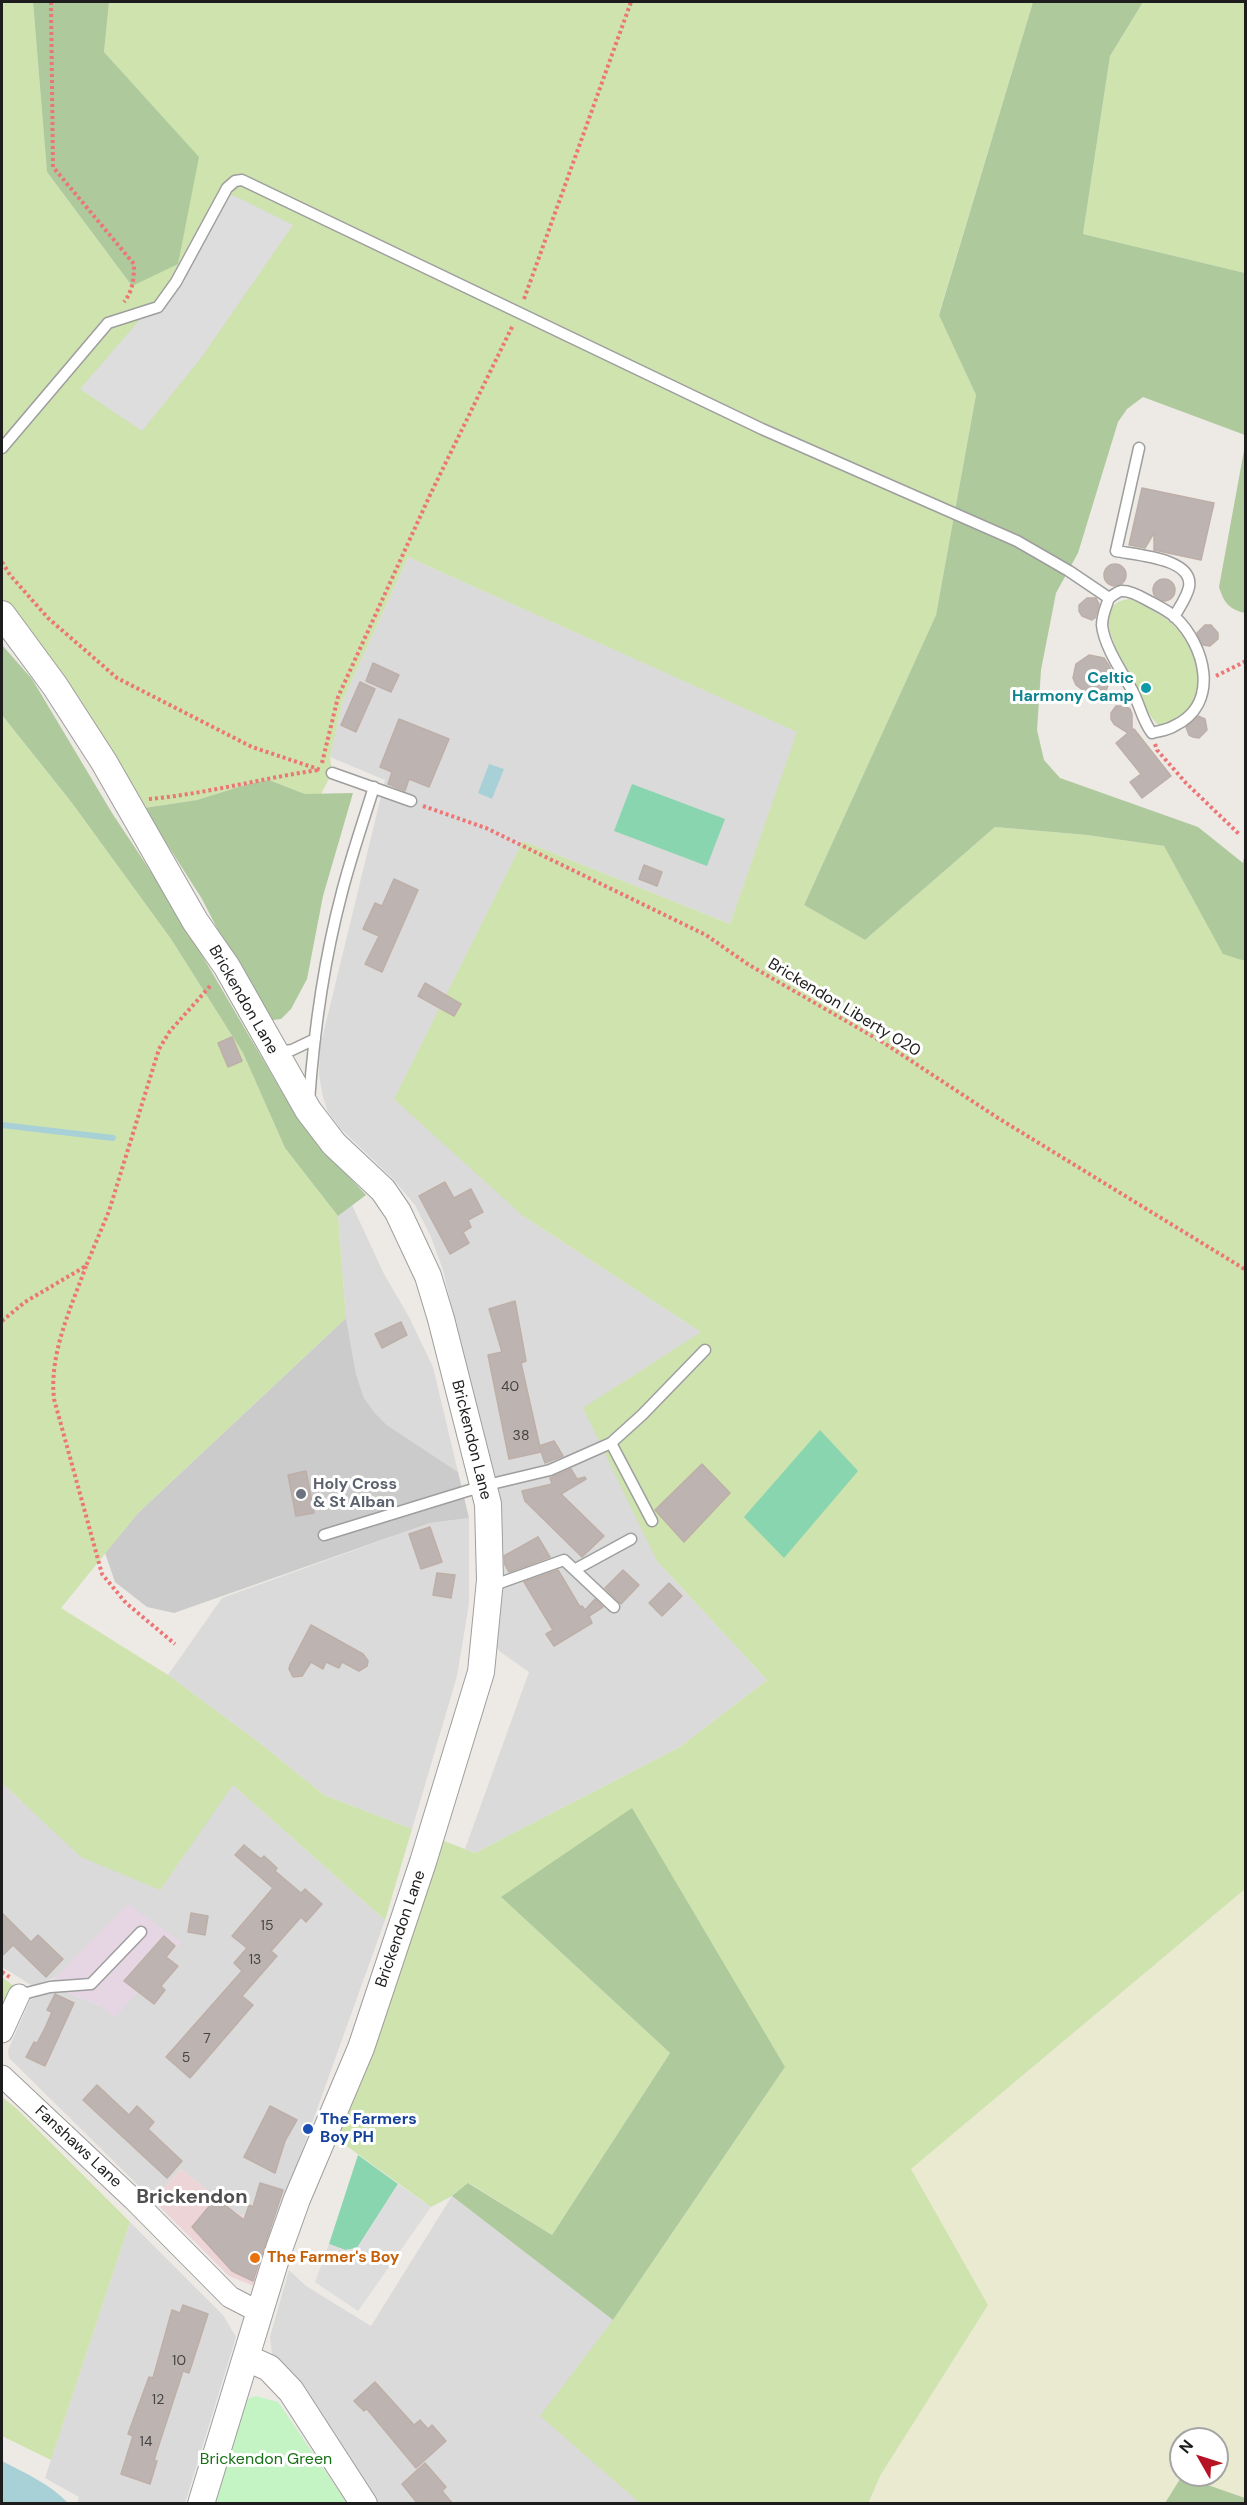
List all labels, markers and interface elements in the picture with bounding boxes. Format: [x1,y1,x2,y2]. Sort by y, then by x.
place label: Celtic Harmony Camp [1012,669,1134,707]
marker: Celtic Harmony Camp [1139,681,1153,695]
street label: Brickendon Lane [204,942,282,1058]
street label: Brickendon Liberty 020 [764,955,924,1061]
street label: Brickendon Lane [447,1378,495,1502]
house number: 40 [501,1379,519,1395]
house number: 38 [513,1428,529,1444]
place label: Holy Cross & St Alban [313,1475,397,1513]
marker: Holy Cross & St Alban [294,1487,308,1501]
street label: Brickendon Lane [372,1868,430,1990]
house number: 15 [261,1918,273,1934]
house number: 13 [249,1952,261,1968]
house number: 7 [203,2031,211,2047]
house number: 5 [182,2050,190,2066]
street label: Fanshaws Lane [31,2102,125,2192]
place label: The Farmers Boy PH [320,2110,417,2148]
marker: The Farmers Boy PH [301,2122,315,2136]
district label: Brickendon [136,2186,248,2210]
place label: The Farmer's Boy [267,2248,400,2268]
marker: The Farmer's Boy [248,2251,262,2265]
house number: 10 [172,2353,186,2369]
house number: 12 [152,2392,164,2408]
north arrow [1169,2427,1229,2487]
house number: 14 [140,2434,152,2450]
text: N [1174,2435,1198,2458]
park label: Brickendon Green [200,2450,332,2470]

